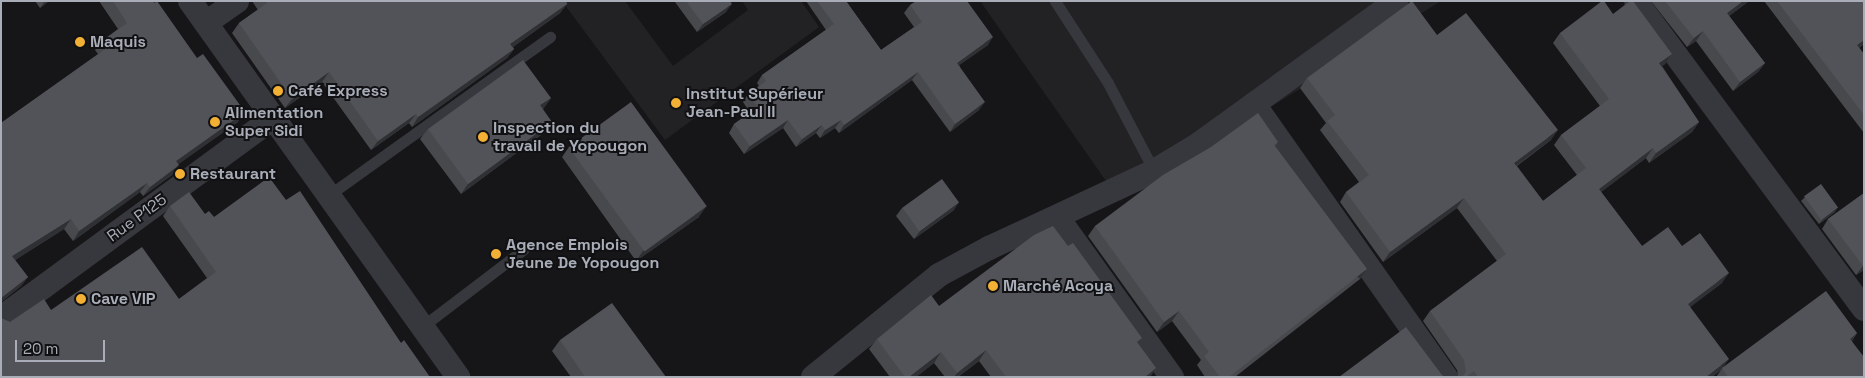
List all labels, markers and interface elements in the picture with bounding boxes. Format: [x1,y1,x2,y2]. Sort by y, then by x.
place label: Maquis [90,32,146,52]
marker: Maquis [74,36,86,48]
place label: Café Express [288,81,388,101]
place label: Institut Supérieur Jean-Paul II [686,84,823,122]
marker: Café Express [272,85,284,97]
marker: Institut Supérieur Jean-Paul II [670,97,682,109]
place label: Alimentation Super Sidi [225,103,323,141]
marker: Alimentation Super Sidi [209,116,221,128]
place label: Inspection du travail de Yopougon [493,118,647,156]
marker: Inspection du travail de Yopougon [477,131,489,143]
place label: Restaurant [190,164,276,184]
marker: Restaurant [174,168,186,180]
street label: Rue P125 [103,190,171,246]
place label: Agence Emplois Jeune De Yopougon [506,235,659,273]
marker: Agence Emplois Jeune De Yopougon [490,248,502,260]
place label: Marché Acoya [1003,276,1113,296]
marker: Marché Acoya [987,280,999,292]
place label: Cave VIP [91,289,156,309]
marker: Cave VIP [75,293,87,305]
scale bar [18,330,108,362]
text: 20 m [23,339,58,358]

